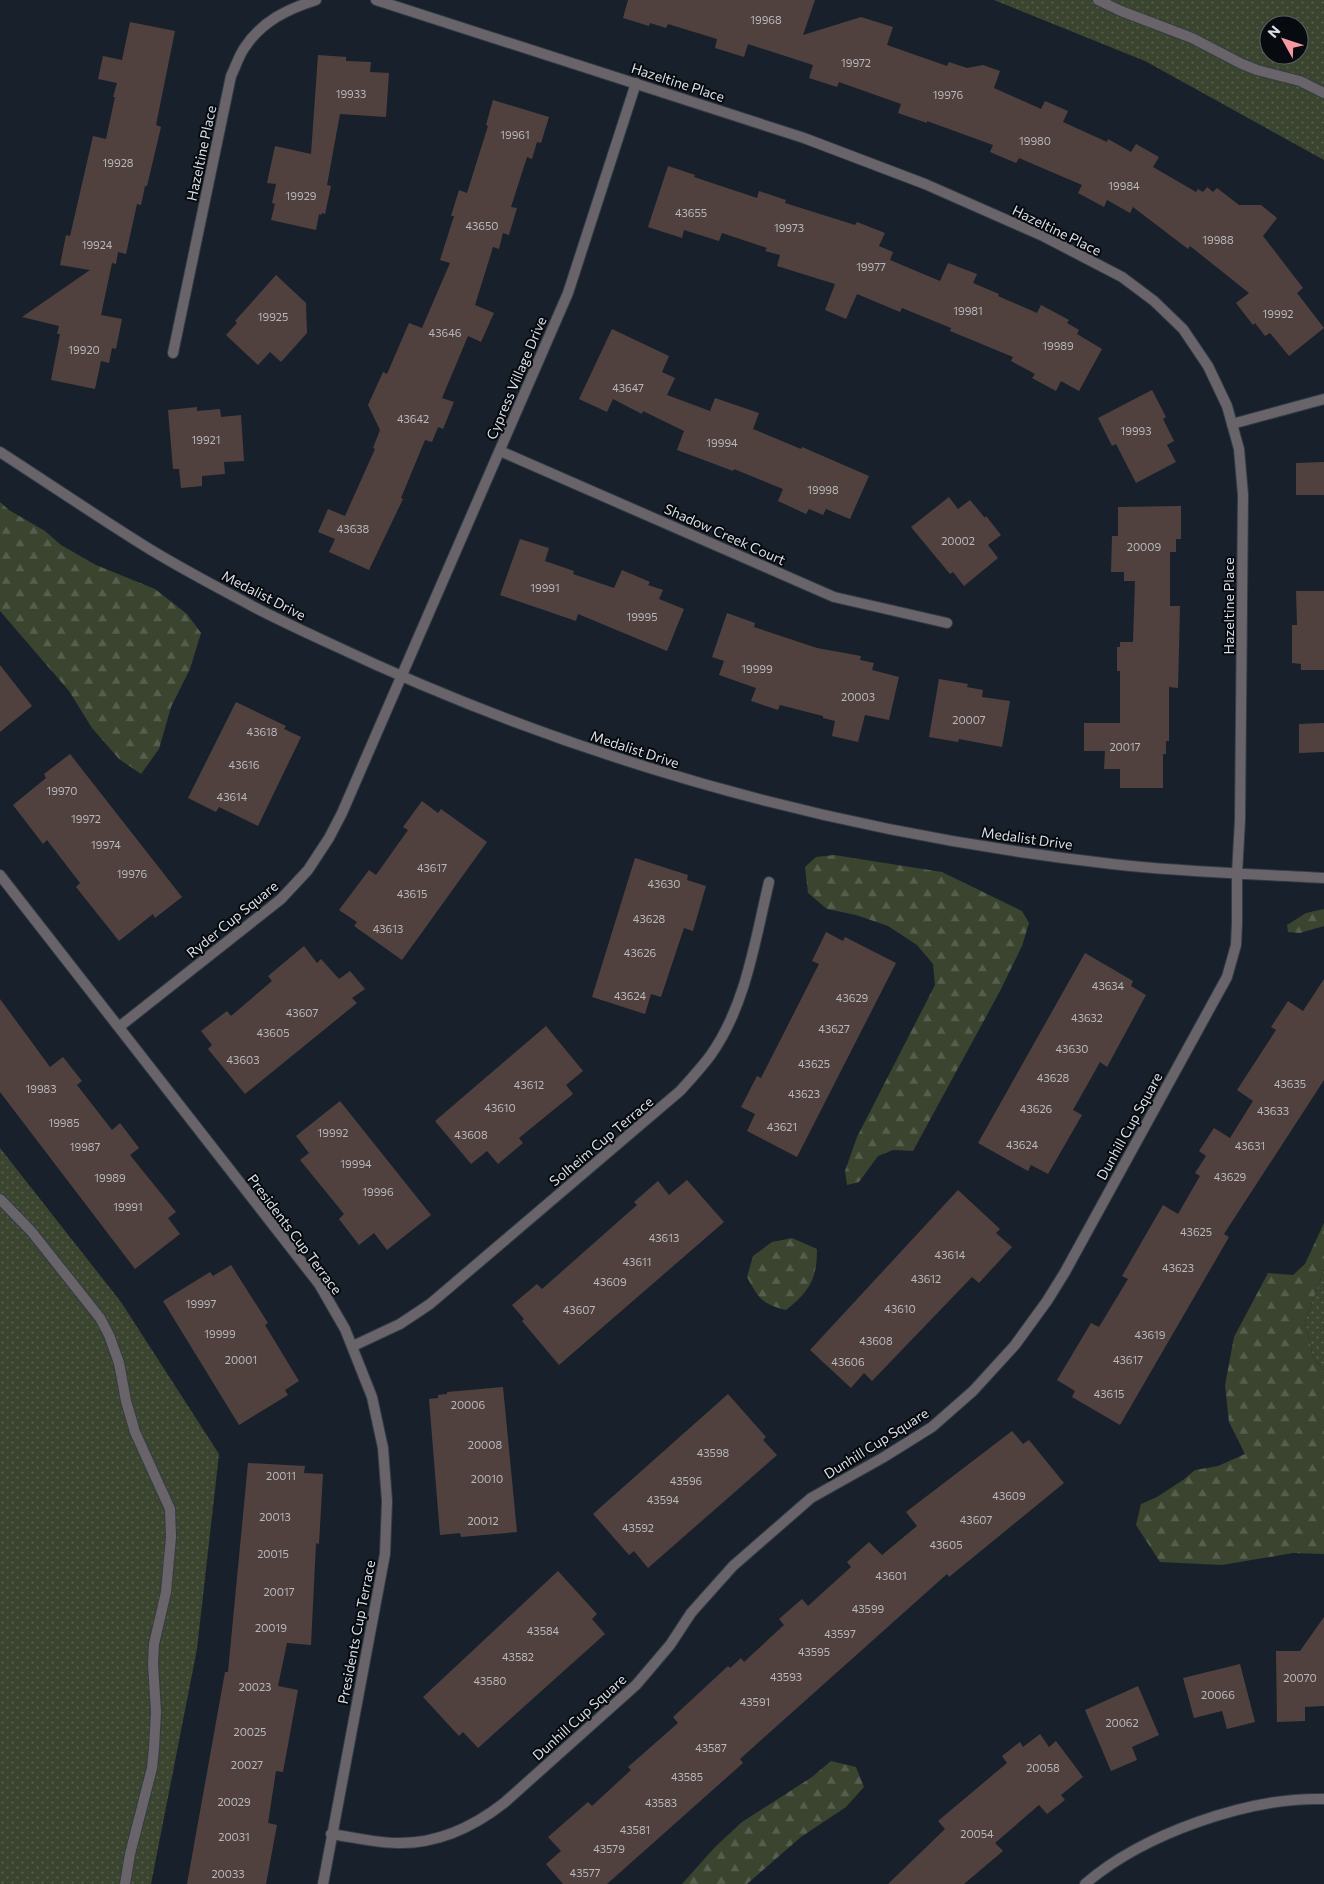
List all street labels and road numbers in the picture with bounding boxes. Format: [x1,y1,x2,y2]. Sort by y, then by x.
street label: Hazeltine Place [629,59,727,105]
street label: Hazeltine Place [183,104,219,202]
street label: Hazeltine Place [1010,201,1104,259]
street label: Cypress Village Drive [482,314,550,442]
street label: Shadow Creek Court [662,500,788,568]
street label: Hazeltine Place [1220,557,1237,655]
street label: Medalist Drive [219,567,309,623]
street label: Medalist Drive [589,727,681,771]
street label: Medalist Drive [980,823,1074,853]
street label: Ryder Cup Square [183,877,281,961]
street label: Dunhill Cup Square [1092,1069,1166,1183]
street label: Solheim Cup Terrace [546,1093,656,1189]
street label: Presidents Cup Terrace [244,1171,346,1297]
street label: Dunhill Cup Square [821,1404,931,1482]
street label: Presidents Cup Terrace [334,1559,378,1705]
street label: Dunhill Cup Square [529,1670,629,1764]

